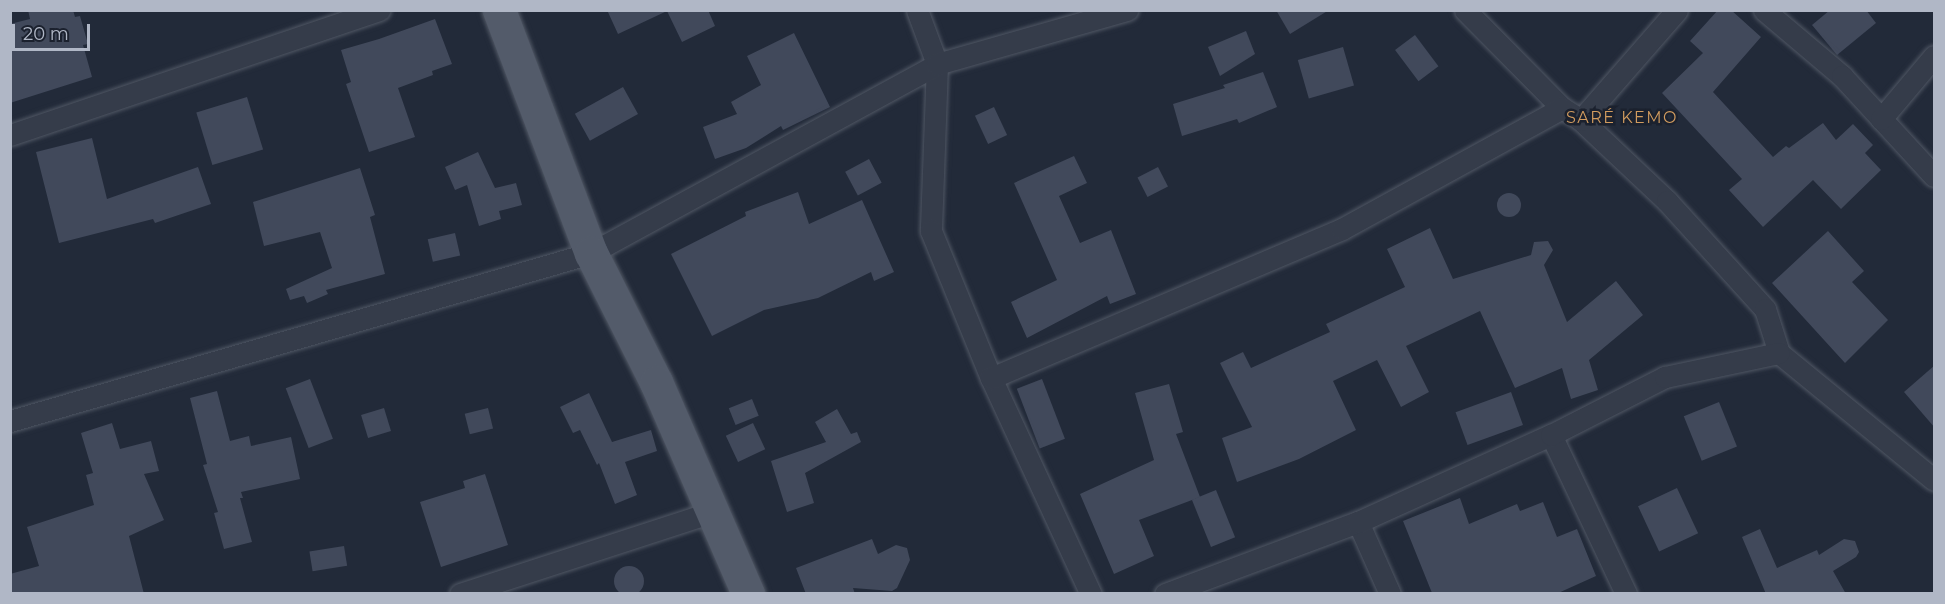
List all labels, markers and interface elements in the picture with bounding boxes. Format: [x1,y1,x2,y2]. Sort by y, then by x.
scale bar [15,12,93,50]
text: 20 m [23,23,69,45]
district label: SARÉ KEMO [1566,108,1678,128]

